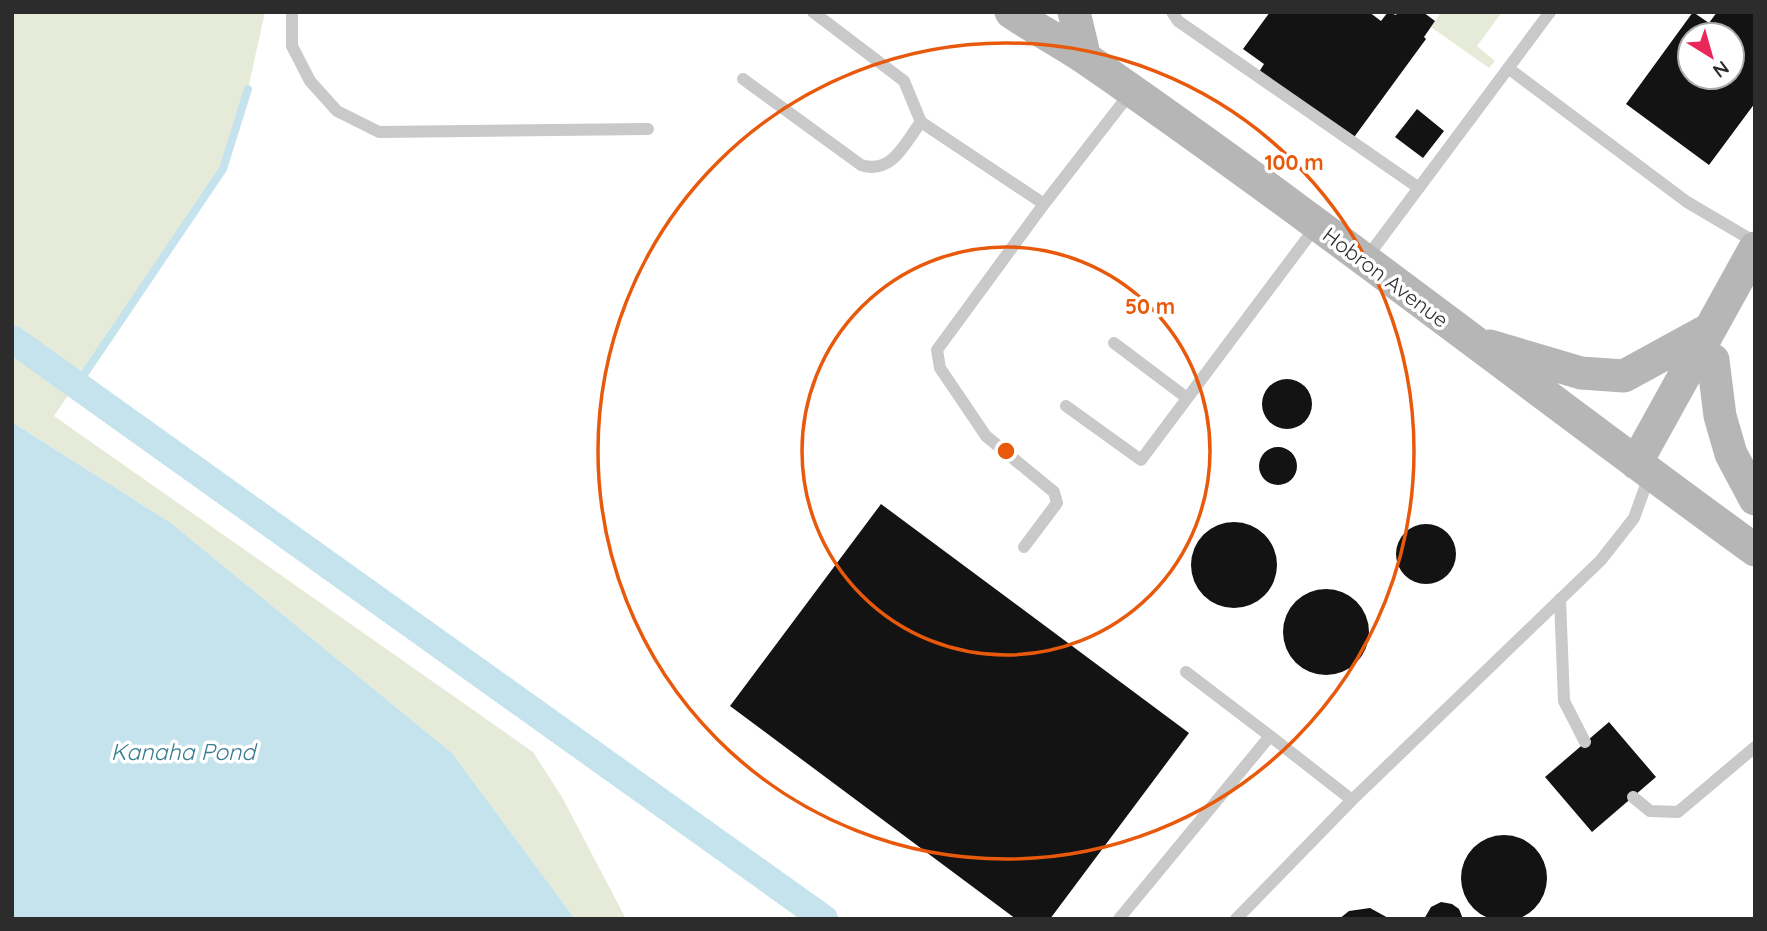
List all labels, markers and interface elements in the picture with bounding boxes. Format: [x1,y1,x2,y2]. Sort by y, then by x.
north arrow [1676,21,1746,91]
text: N [1708,56,1734,83]
text: 100 m [1264,149,1324,175]
street label: Hobron Avenue [1318,221,1454,333]
text: 50 m [1125,293,1175,319]
centre of rings [994,439,1018,463]
water label: Kanaha Pond [111,737,258,766]

